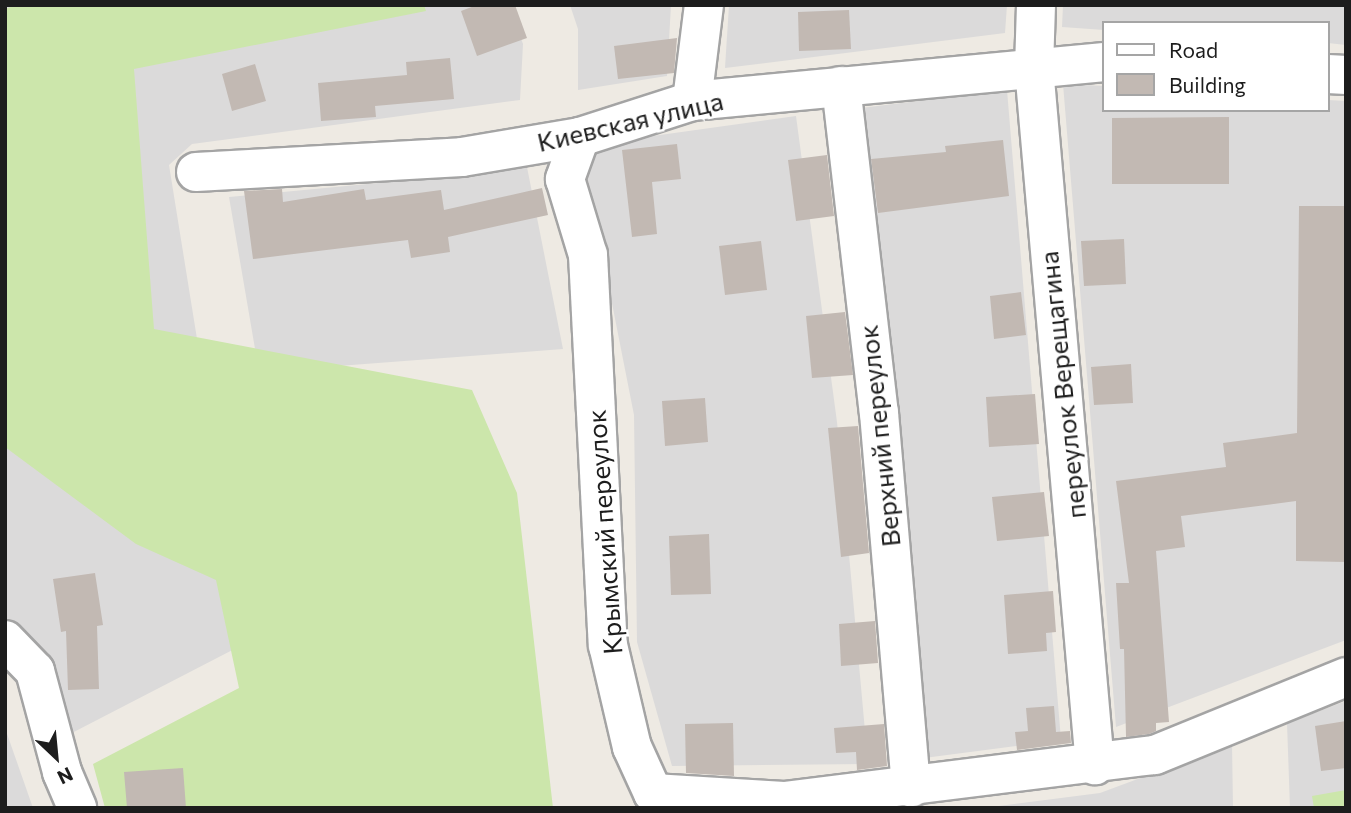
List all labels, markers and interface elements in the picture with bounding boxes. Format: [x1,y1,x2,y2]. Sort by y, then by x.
legend [1102,21,1330,112]
text: Road [1169,37,1218,62]
text: Building [1169,72,1246,97]
street label: Киевская улица [534,84,726,158]
street label: переулок Верещагина [1032,250,1092,520]
street label: Верхний переулок [852,324,906,548]
street label: Крымский переулок [580,408,628,656]
north arrow [21,722,91,792]
text: N [54,763,77,790]

